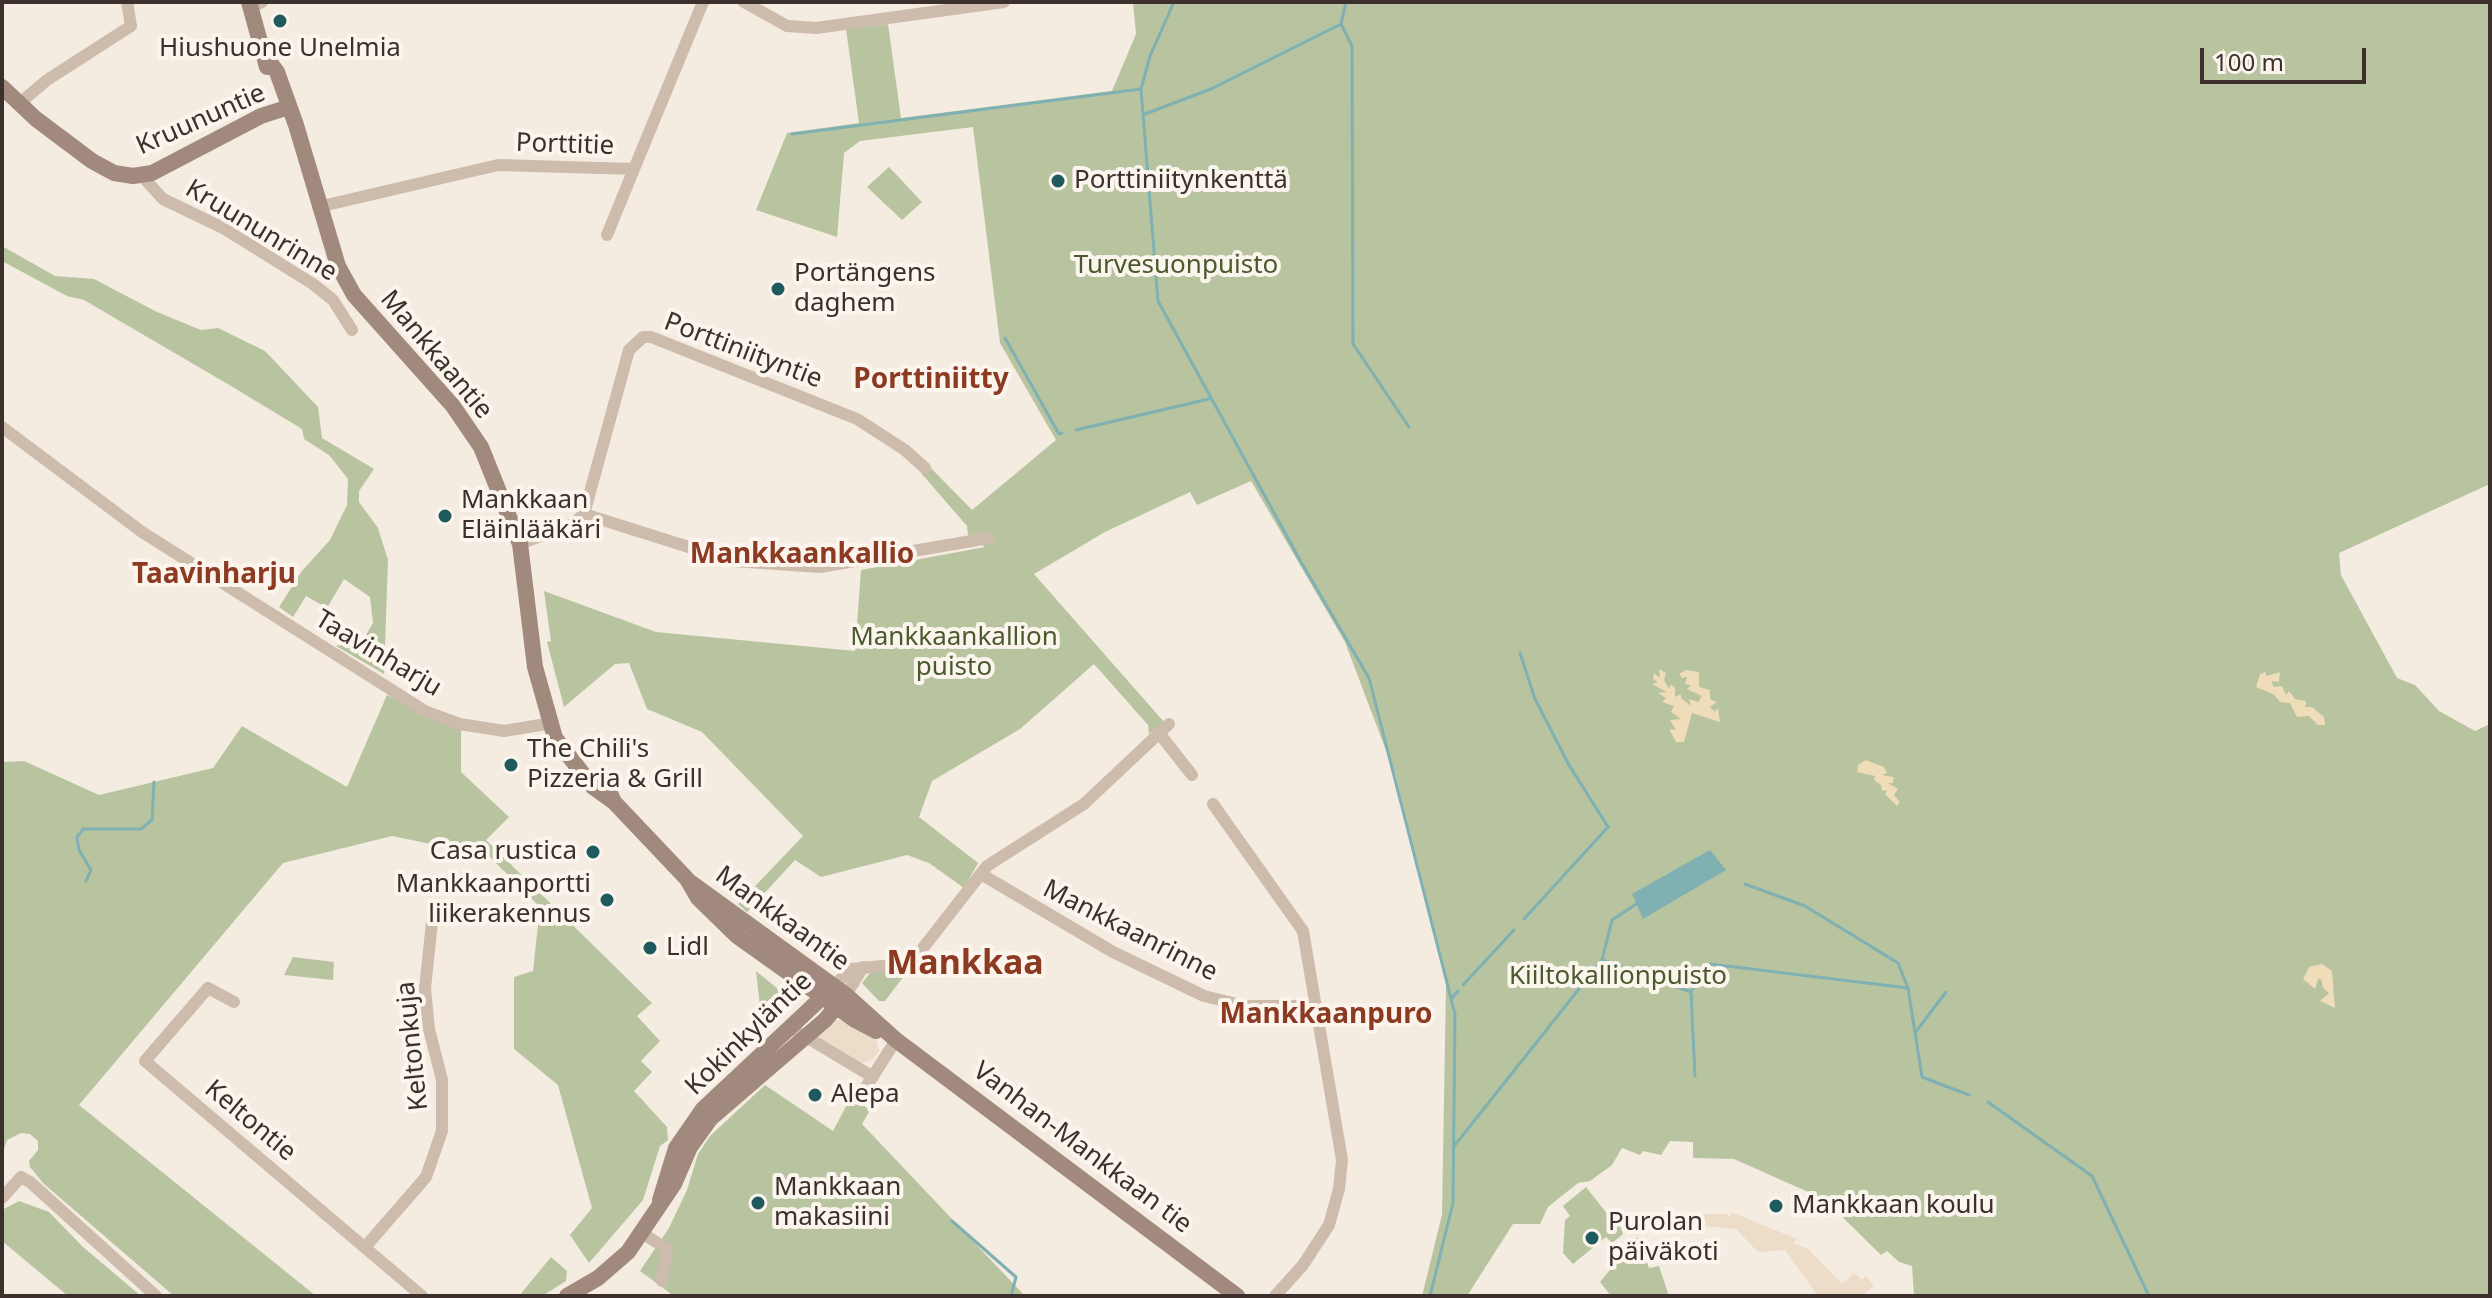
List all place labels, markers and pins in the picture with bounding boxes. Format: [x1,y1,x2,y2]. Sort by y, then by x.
marker: Hiushuone Unelmia [271,12,289,30]
place label: Hiushuone Unelmia [159,33,401,65]
place label: Porttiniitynkenttä [1074,165,1288,197]
marker: Porttiniitynkenttä [1049,172,1067,190]
place label: Portängens daghem [794,258,935,320]
marker: Portängens daghem [769,280,787,298]
place label: Mankkaan Eläinlääkäri [461,485,601,546]
marker: Mankkaan Eläinlääkäri [436,507,454,525]
place label: The Chili's Pizzeria & Grill [527,734,703,796]
marker: The Chili's Pizzeria & Grill [502,756,520,774]
place label: Casa rustica [430,836,577,868]
marker: Casa rustica [584,843,602,861]
place label: Mankkaanportti liikerakennus [396,869,591,930]
marker: Mankkaanportti liikerakennus [598,891,616,909]
place label: Lidl [666,932,709,964]
marker: Lidl [641,939,659,957]
place label: Alepa [831,1079,900,1111]
marker: Alepa [806,1086,824,1104]
place label: Mankkaan makasiini [774,1172,901,1234]
place label: Mankkaan koulu [1792,1190,1994,1222]
marker: Mankkaan makasiini [749,1194,767,1212]
marker: Mankkaan koulu [1767,1197,1785,1215]
place label: Purolan päiväkoti [1608,1207,1719,1268]
marker: Purolan päiväkoti [1583,1229,1601,1247]

